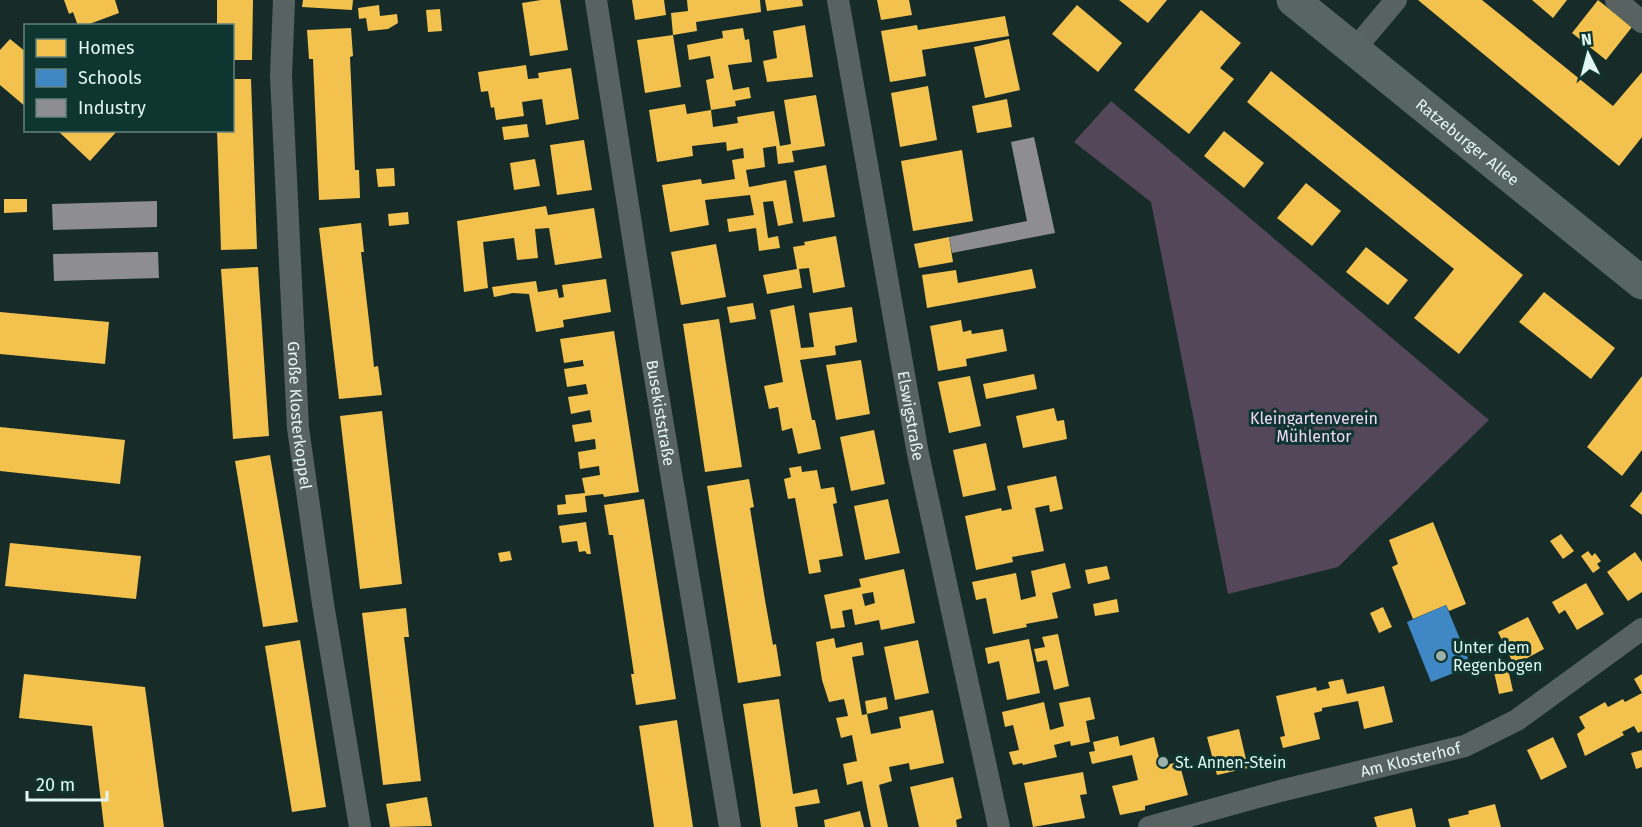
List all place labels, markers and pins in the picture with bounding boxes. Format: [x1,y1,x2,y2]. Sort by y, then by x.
place label: Unter dem Regenbogen [1453,638,1542,675]
marker: Unter dem Regenbogen [1434,649,1448,663]
place label: St. Annen-Stein [1175,753,1286,772]
marker: St. Annen-Stein [1156,755,1170,769]

